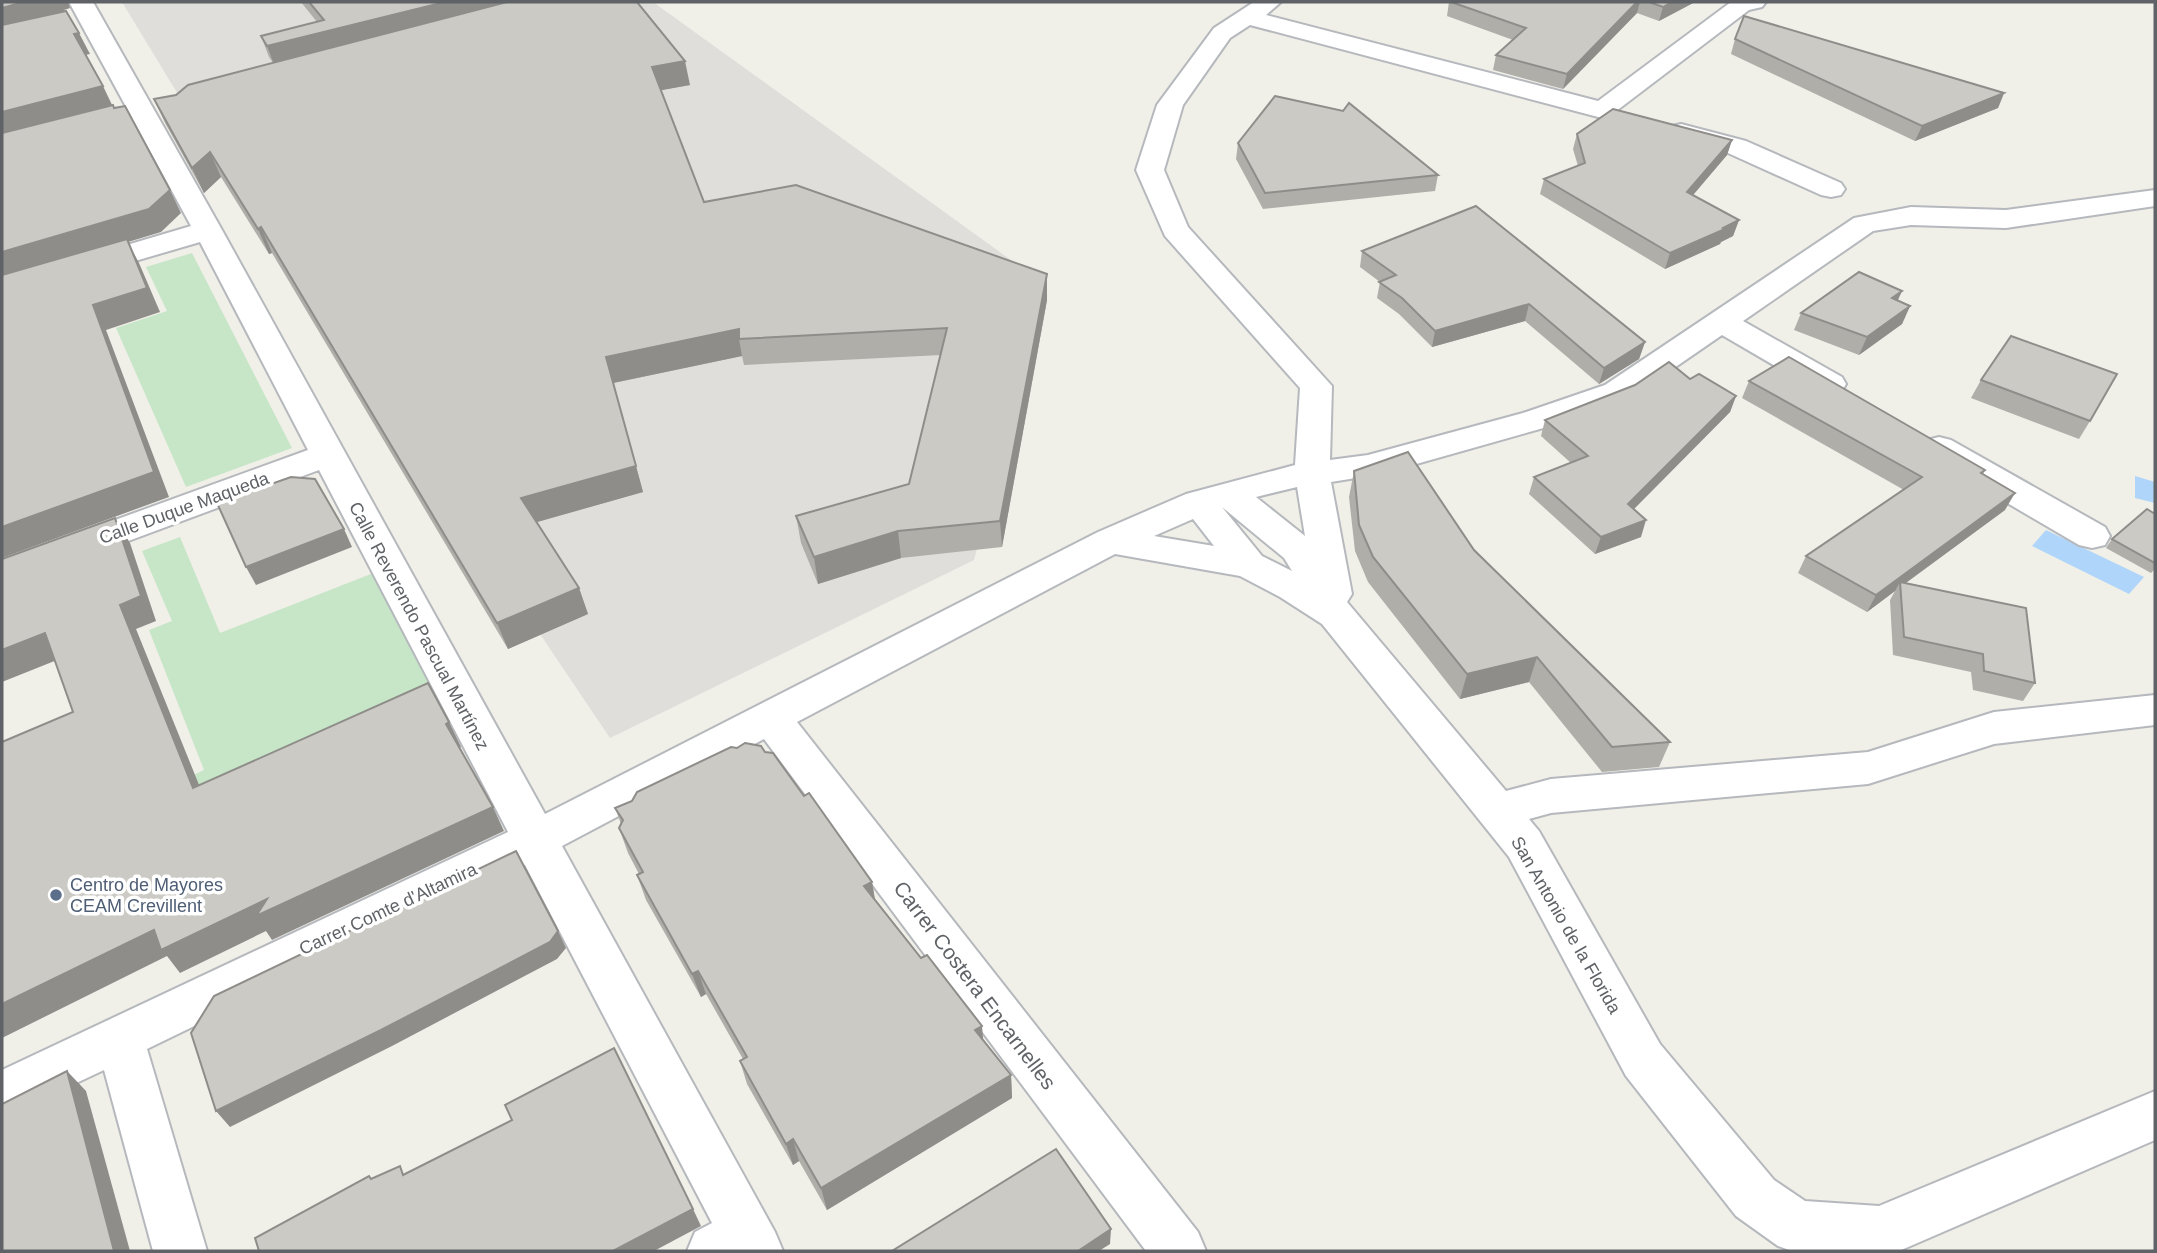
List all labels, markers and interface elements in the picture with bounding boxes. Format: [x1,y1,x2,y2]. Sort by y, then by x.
street label: Calle Duque Maqueda [96,468,273,548]
street label: Calle Reverendo Pascual Martínez [345,499,493,753]
street label: San Antonio de la Florida [1507,833,1625,1018]
street label: Carrer Comte d'Altamira [296,859,481,959]
place label: Centro de Mayores CEAM Crevillent [70,875,223,916]
street label: Carrer Costera Encarnelles [889,876,1061,1094]
marker: Centro de Mayores CEAM Crevillent [48,887,64,903]

